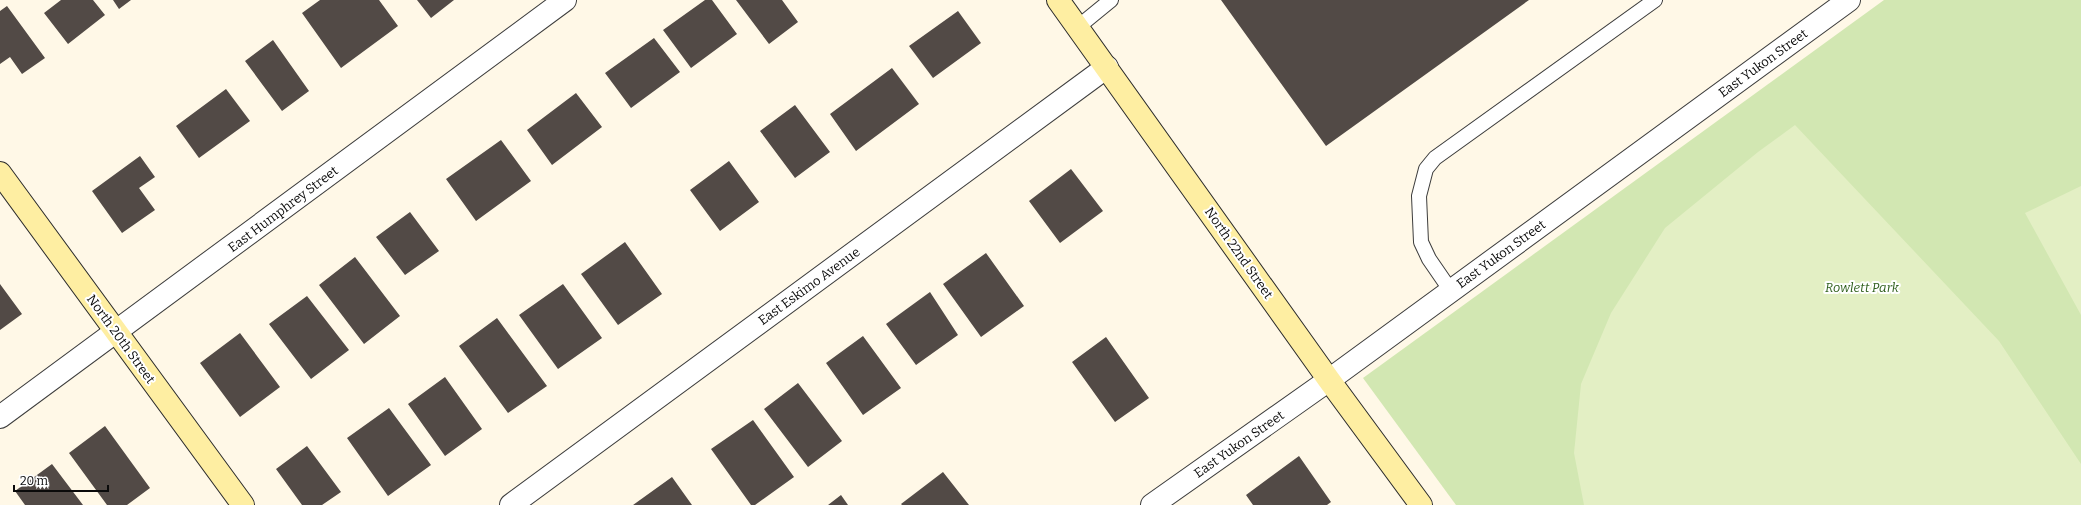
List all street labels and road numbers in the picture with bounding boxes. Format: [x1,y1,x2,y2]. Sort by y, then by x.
street label: East Yukon Street [1716,26,1811,100]
street label: East Humphrey Street [225,163,341,255]
street label: North 22nd Street [1202,204,1276,302]
street label: East Yukon Street [1454,217,1549,291]
street label: East Eskimo Avenue [755,244,863,328]
street label: North 20th Street [84,292,158,386]
street label: East Yukon Street [1191,407,1287,481]

